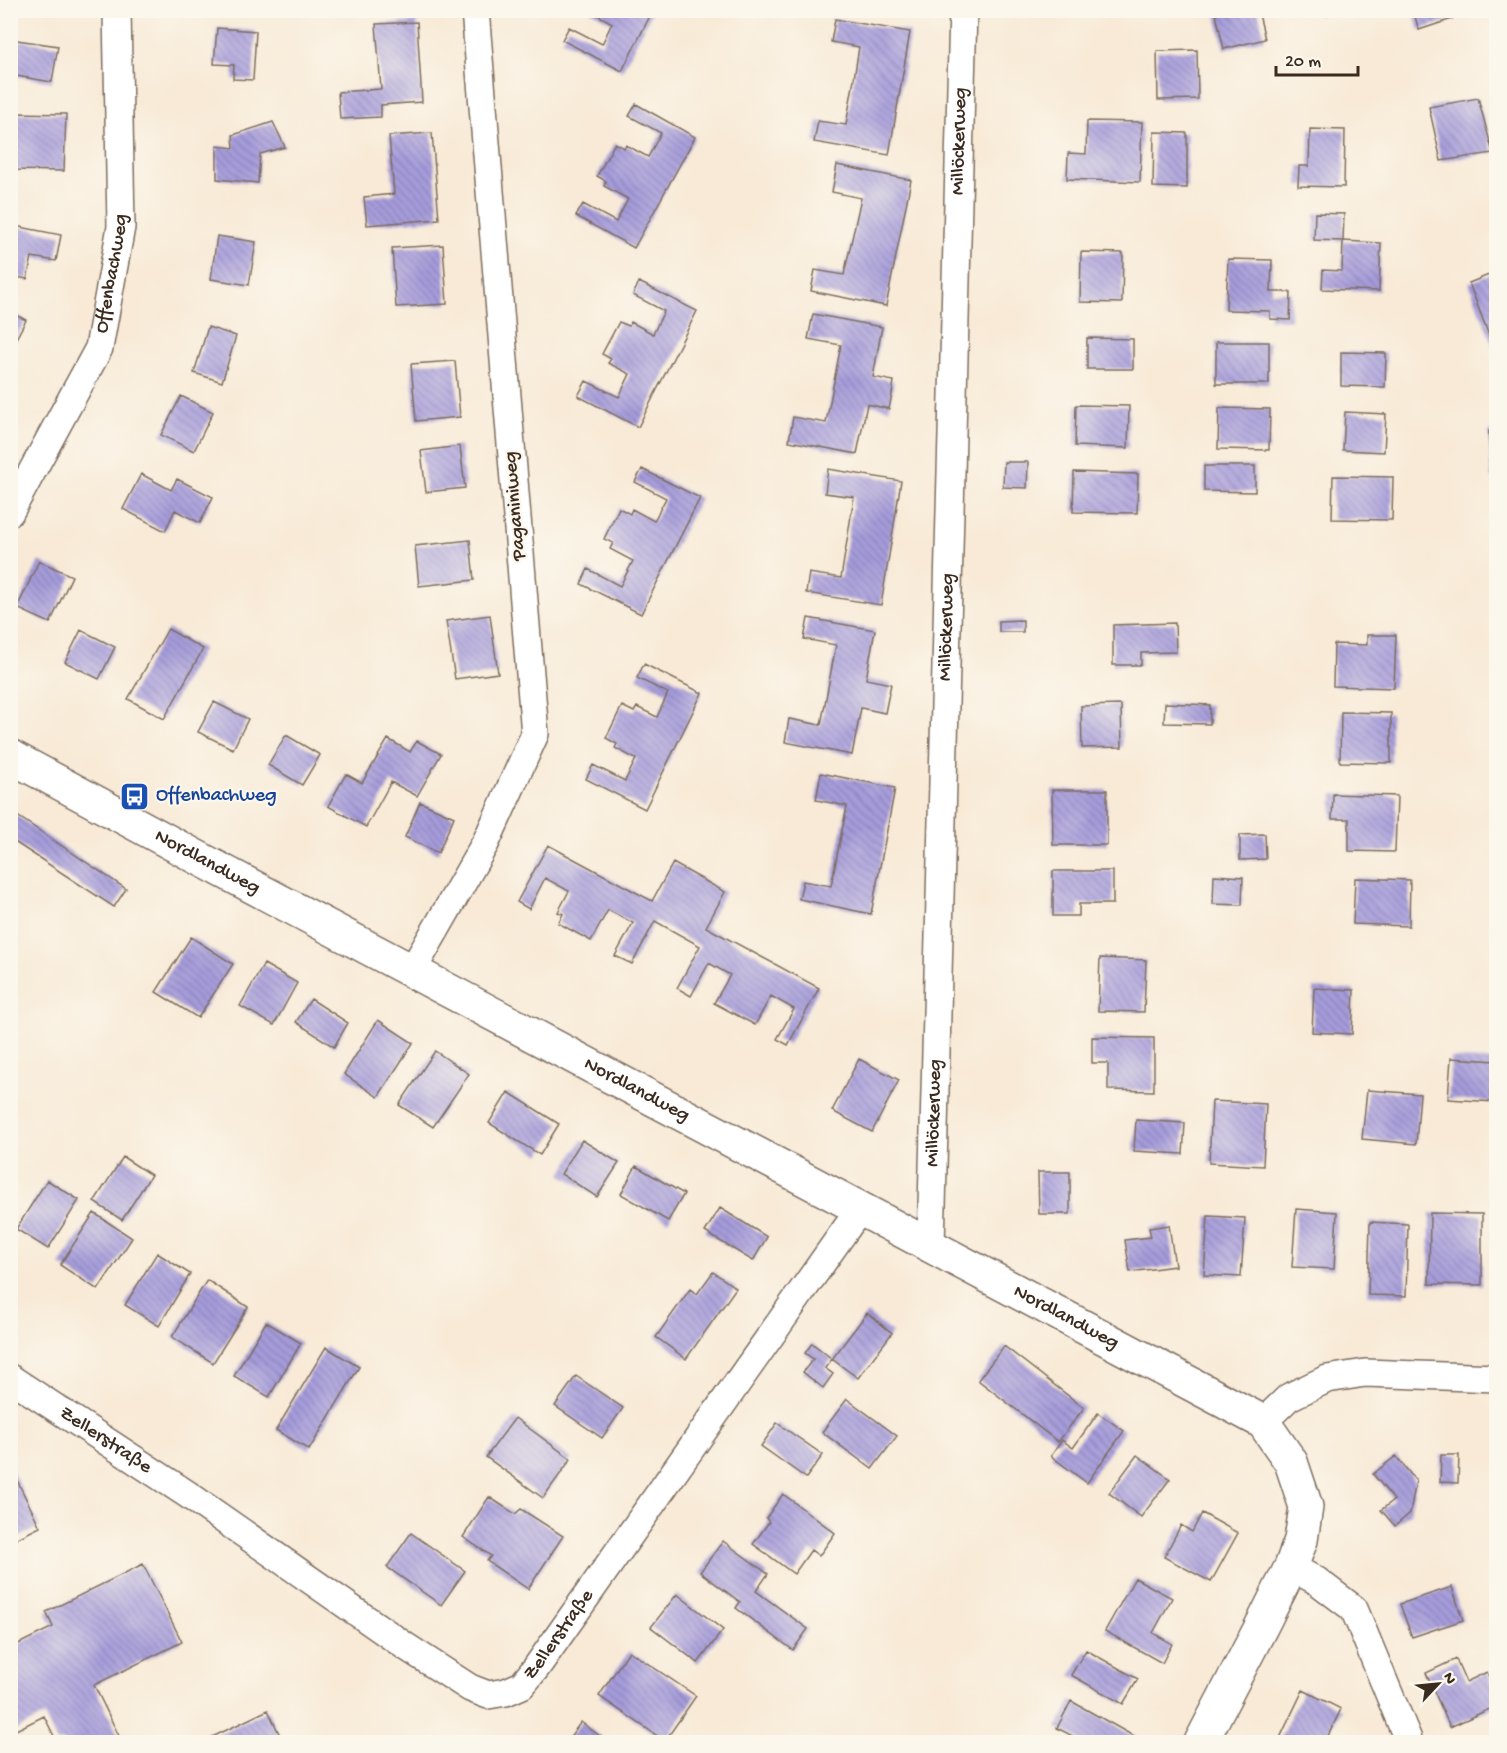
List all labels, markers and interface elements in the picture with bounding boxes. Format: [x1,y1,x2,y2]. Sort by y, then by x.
scale bar [1276,39,1358,77]
text: 20 m [1285,52,1321,73]
street label: Millöckerweg [947,87,972,196]
street label: Offenbachweg [90,214,133,335]
street label: Paganiniweg [500,450,532,563]
street label: Millöckerweg [934,573,960,681]
bus stop icon: Offenbachweg [119,780,151,812]
place label: Offenbachweg [156,785,277,808]
street label: Nordlandweg [150,825,264,900]
street label: Nordlandweg [580,1053,693,1127]
street label: Millöckerweg [922,1059,947,1167]
street label: Nordlandweg [1009,1280,1123,1355]
street label: Zellerstraße [55,1402,156,1479]
street label: Zellerstraße [519,1585,599,1685]
north arrow [1408,1654,1468,1714]
text: N [1438,1670,1459,1688]

